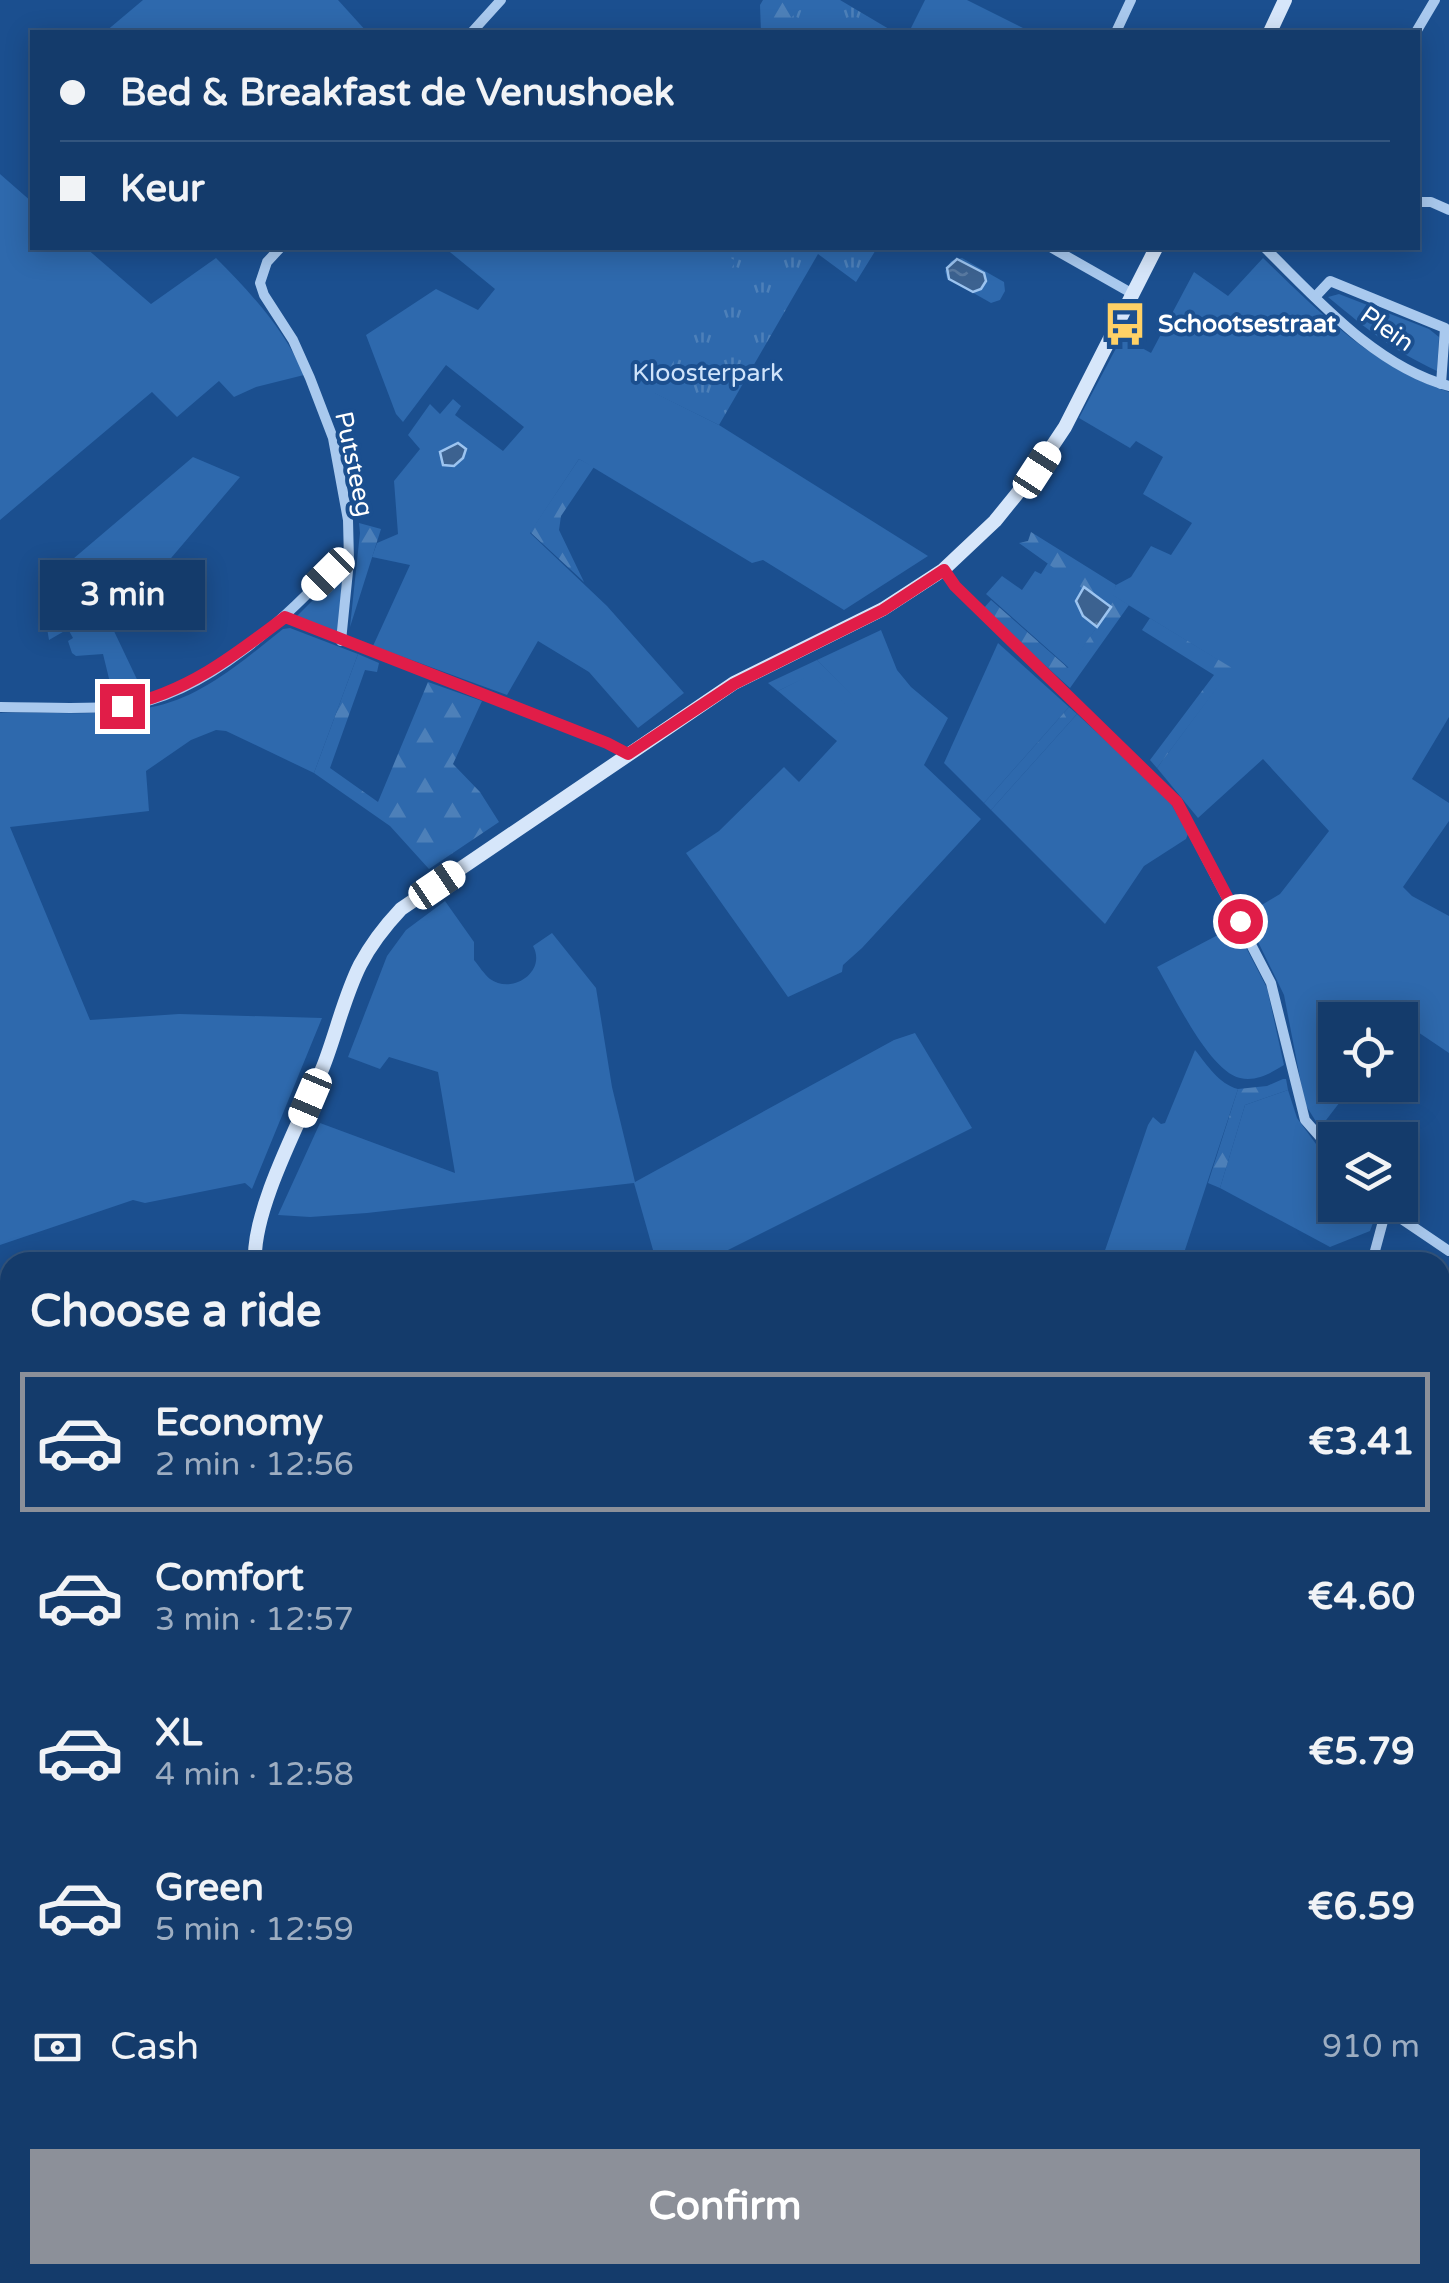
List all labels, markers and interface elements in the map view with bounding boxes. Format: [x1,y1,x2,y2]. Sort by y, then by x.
text: Bed & Breakfast de Venushoek [120,70,675,116]
text: Keur [120,166,205,212]
bus stop icon: Schootsestraat [1101,300,1149,348]
street label: Plein [1354,300,1420,358]
place label: Schootsestraat [1158,309,1337,339]
park label: Kloosterpark [632,358,784,388]
street label: Putsteeg [328,409,380,519]
car [1008,437,1066,503]
car [296,542,360,606]
callout: 3 min [39,561,204,631]
text: 3 min [80,576,165,614]
route end [100,684,145,729]
car [404,856,470,914]
route start [1218,899,1263,944]
map controls [1318,1002,1418,1222]
button: locate [1318,1002,1418,1102]
car [284,1065,336,1131]
button: layers [1318,1122,1418,1222]
text: Choose a ride [30,1285,321,1339]
icon: car [35,1397,125,1487]
text: Economy [155,1400,323,1446]
text: €3.41 [1308,1419,1415,1465]
text: 2 min · 12:56 [155,1446,354,1484]
icon: car [35,1552,125,1642]
text: Comfort [155,1555,304,1601]
text: €4.60 [1308,1574,1415,1620]
text: 3 min · 12:57 [155,1601,354,1639]
icon: car [35,1707,125,1797]
text: XL [155,1710,202,1756]
text: €5.79 [1308,1729,1415,1775]
text: 4 min · 12:58 [155,1756,354,1794]
icon: car [35,1862,125,1952]
text: Green [155,1865,264,1911]
text: €6.59 [1308,1884,1415,1930]
text: 5 min · 12:59 [155,1911,354,1949]
icon: cash [30,2020,85,2075]
text: Cash [110,2024,199,2070]
text: 910 m [1322,2028,1420,2066]
button: Confirm [30,2149,1420,2264]

